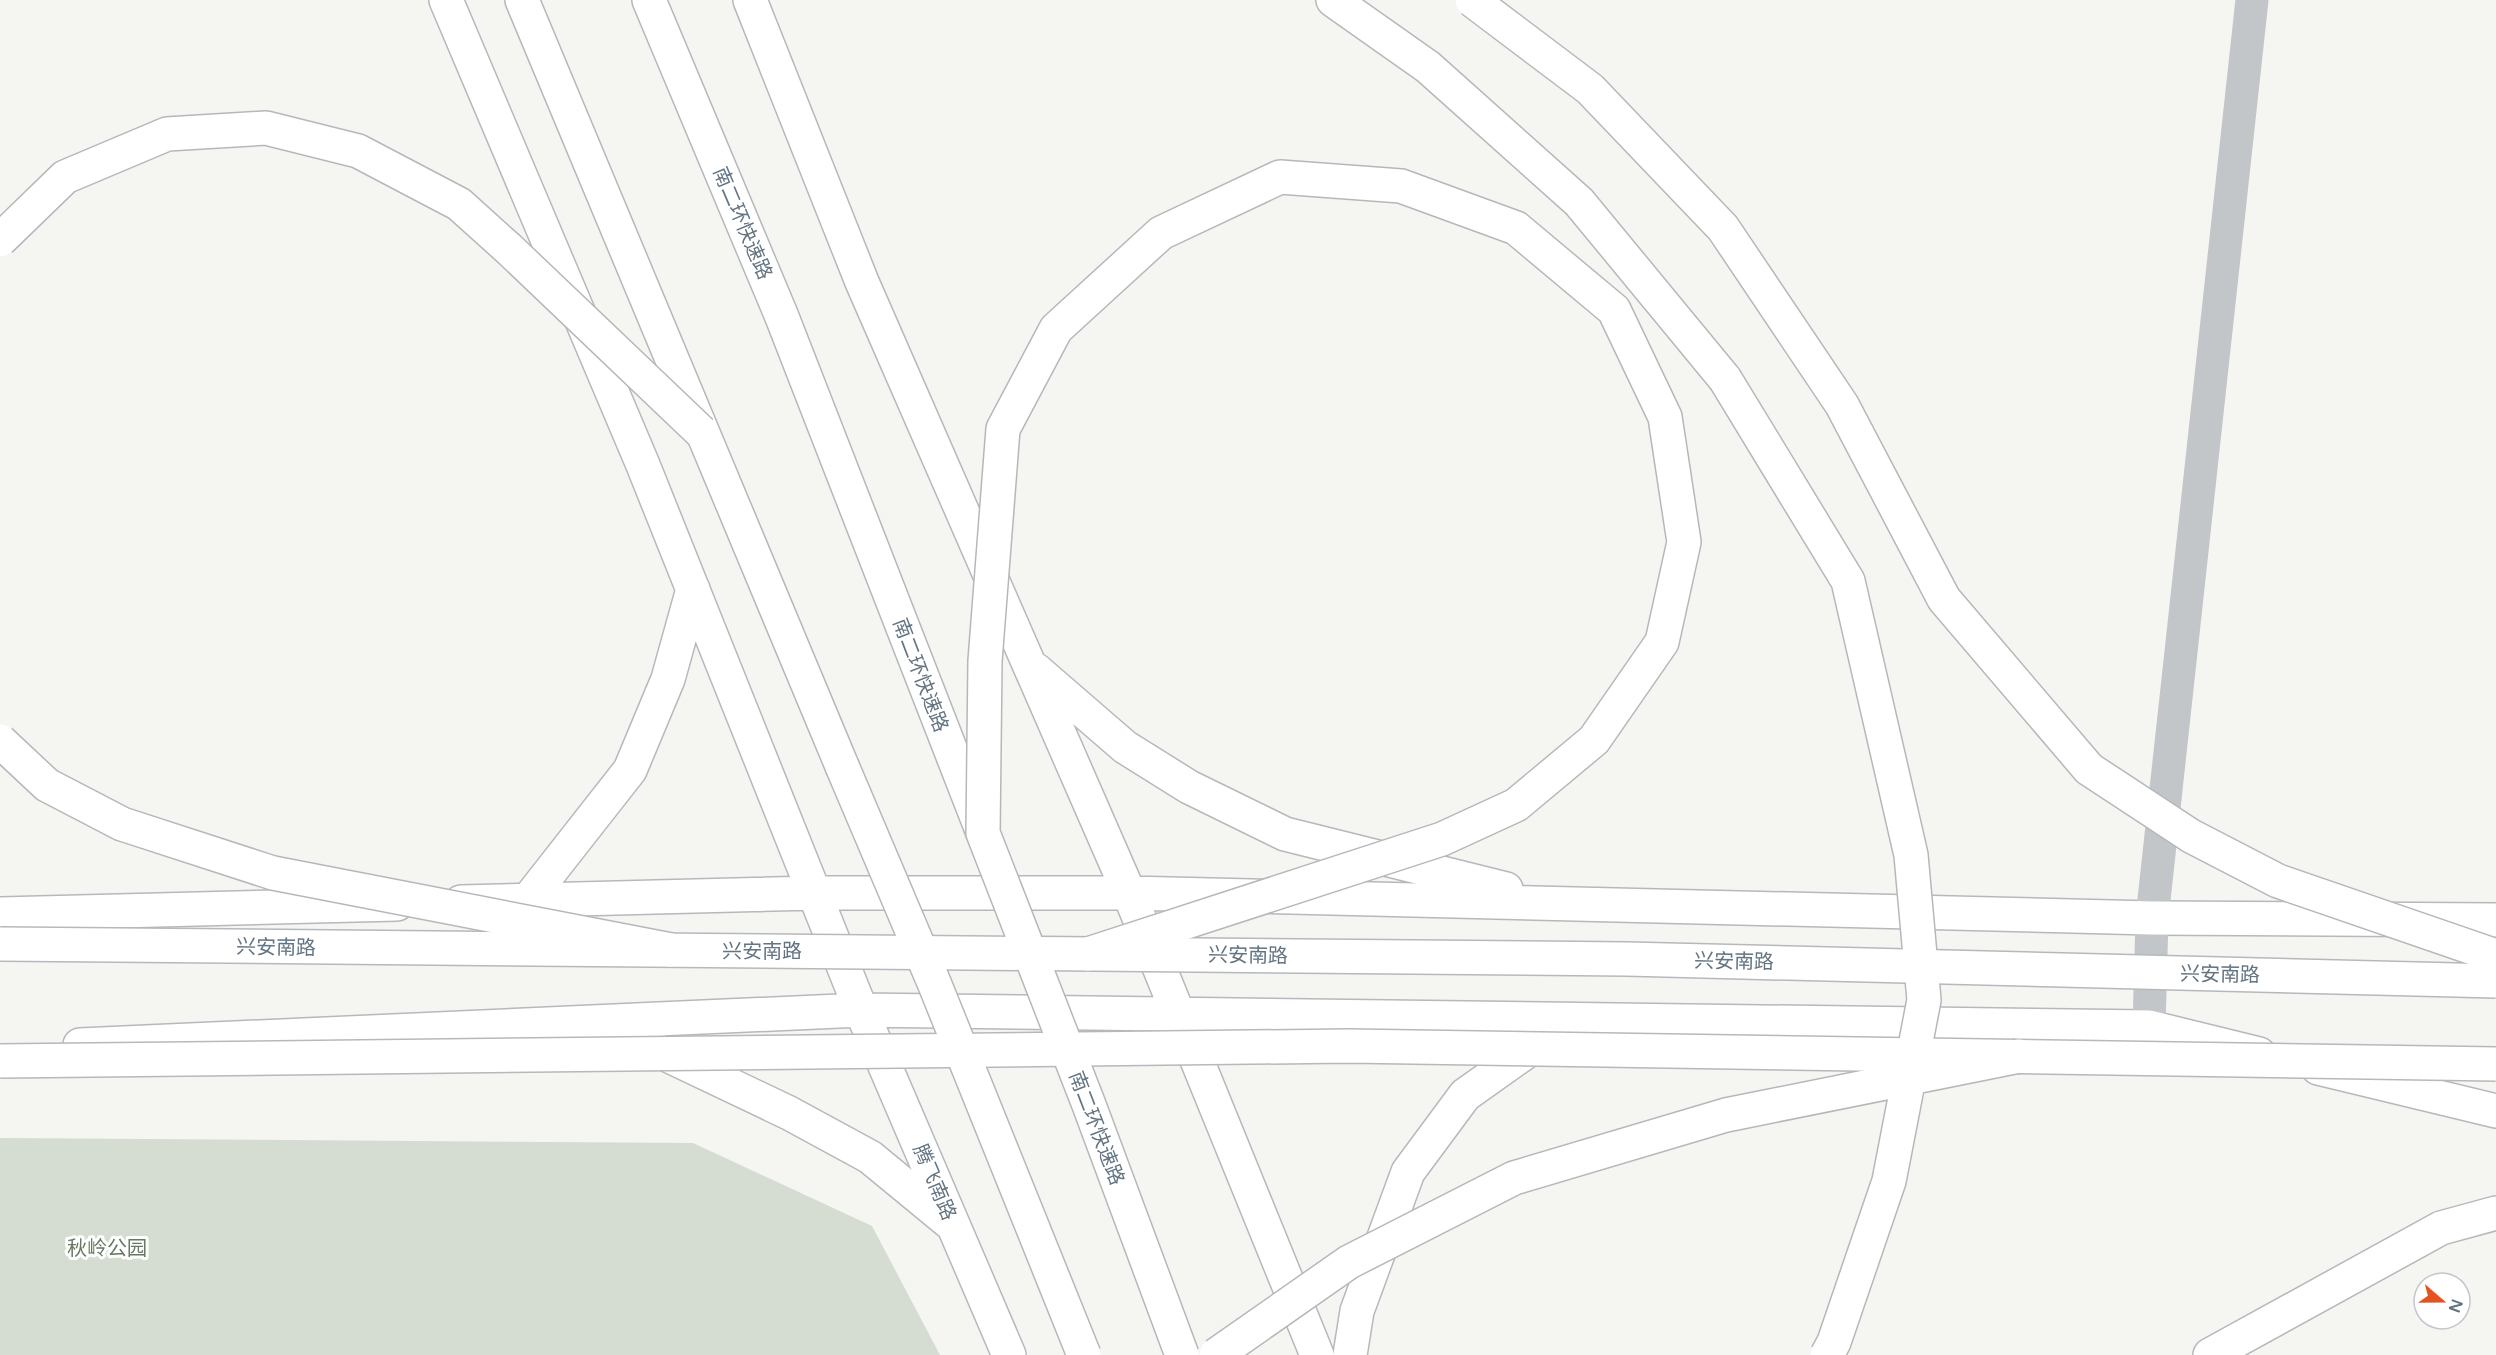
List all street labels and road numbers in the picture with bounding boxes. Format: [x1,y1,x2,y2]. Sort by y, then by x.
street label: 南二环快速路 [708,163,777,283]
street label: 南二环快速路 [887,615,953,736]
street label: 兴安南路 [236,935,316,961]
street label: 兴安南路 [722,940,802,964]
street label: 兴安南路 [1208,943,1288,969]
street label: 兴安南路 [1694,949,1774,975]
street label: 兴安南路 [2180,962,2260,988]
street label: 南二环快速路 [1063,1068,1129,1189]
street label: 腾飞南路 [907,1141,961,1224]

